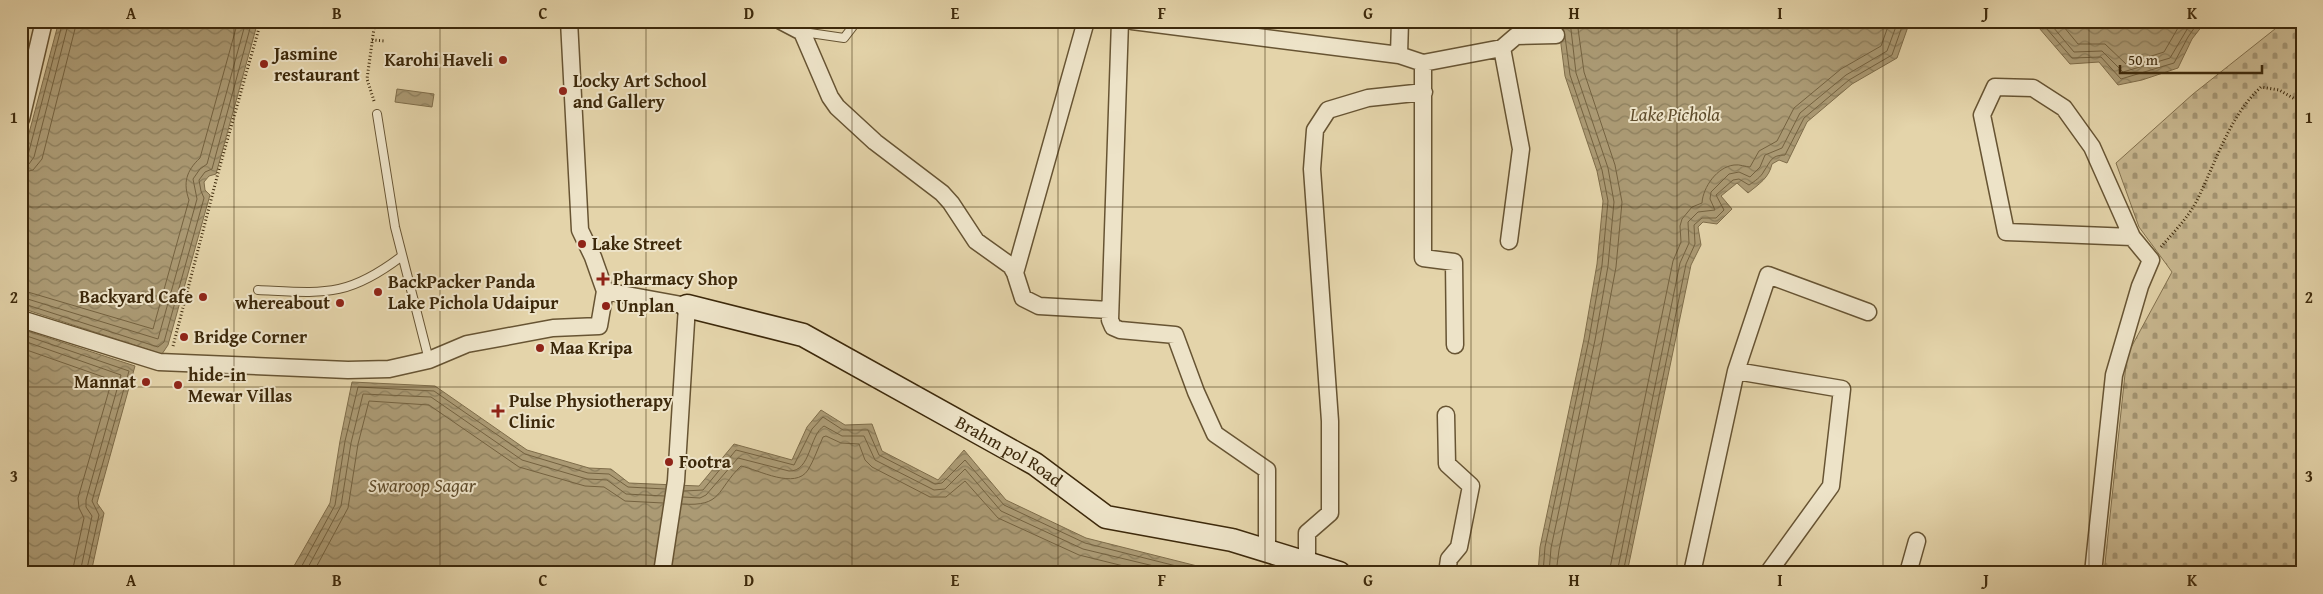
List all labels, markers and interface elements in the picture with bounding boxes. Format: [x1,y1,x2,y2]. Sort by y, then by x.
text: A [126,1,137,25]
text: B [332,1,342,25]
text: C [538,1,548,25]
text: D [744,1,754,25]
text: E [951,1,960,25]
text: F [1158,1,1166,25]
text: G [1363,1,1373,25]
text: H [1568,1,1580,25]
text: I [1777,1,1783,25]
text: J [1980,1,1989,25]
text: K [2187,1,2198,25]
place label: Jasmine restaurant [271,40,360,88]
scale bar [2120,42,2263,74]
place label: Karohi Haveli [384,46,493,73]
text: 50 m [2128,49,2159,70]
marker: Karohi Haveli [497,54,509,66]
marker: Jasmine restaurant [258,58,270,70]
place label: Locky Art School and Gallery [573,67,707,115]
marker: Locky Art School and Gallery [557,85,569,97]
water label: Lake Pichola [1629,100,1720,128]
text: 1 [10,105,18,129]
text: 1 [2305,105,2313,129]
place label: Lake Street [592,230,682,257]
marker: Lake Street [576,238,588,250]
place label: Pharmacy Shop [613,265,738,292]
place label: BackPacker Panda Lake Pichola Udaipur [388,268,559,316]
marker: Pharmacy Shop [597,273,609,285]
place label: Backyard Cafe [79,283,193,310]
text: 2 [10,285,18,309]
text: 2 [2305,285,2313,309]
marker: BackPacker Panda Lake Pichola Udaipur [372,286,384,298]
place label: whereabout [235,289,330,316]
marker: Backyard Cafe [197,291,209,303]
place label: Unplan [616,292,675,319]
marker: whereabout [334,297,346,309]
marker: Unplan [600,300,612,312]
place label: Bridge Corner [194,323,308,350]
marker: Bridge Corner [178,331,190,343]
place label: Maa Kripa [550,334,633,361]
marker: Maa Kripa [534,342,546,354]
place label: hide-in Mewar Villas [188,361,293,409]
place label: Mannat [74,368,136,395]
marker: Mannat [140,376,152,388]
marker: hide-in Mewar Villas [172,379,184,391]
place label: Pulse Physiotherapy Clinic [509,387,673,435]
marker: Pulse Physiotherapy Clinic [491,404,505,418]
street label: Brahm pol Road [951,408,1069,493]
place label: Footra [679,448,732,475]
marker: Footra [663,456,675,468]
text: 3 [10,464,18,488]
text: 3 [2305,464,2313,488]
water label: Swaroop Sagar [368,471,477,499]
text: A [126,568,137,592]
text: B [332,568,342,592]
text: C [538,568,548,592]
text: D [744,568,754,592]
text: E [951,568,960,592]
text: F [1158,568,1166,592]
text: G [1363,568,1373,592]
text: H [1568,568,1580,592]
text: I [1777,568,1783,592]
text: J [1980,568,1989,592]
text: K [2187,568,2198,592]

